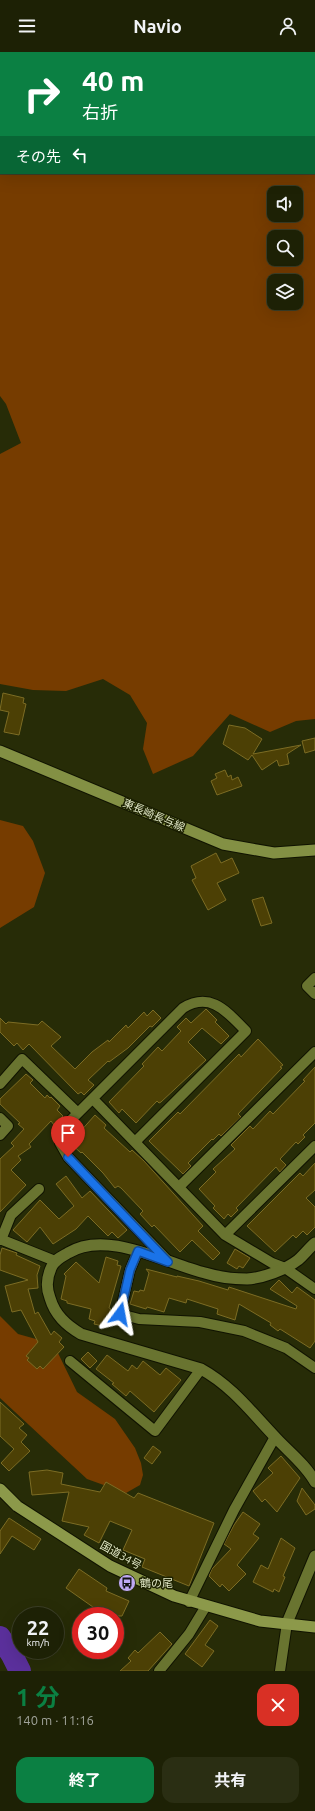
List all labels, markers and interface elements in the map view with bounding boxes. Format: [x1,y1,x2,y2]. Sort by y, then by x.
icon: menu [16,15,38,37]
icon: person [277,15,299,37]
text: Navio [133,16,182,36]
text: 40 m [82,65,144,96]
icon: right [16,68,68,120]
text: 右折 [82,102,118,122]
icon: left [69,144,91,166]
text: その先 [16,148,61,165]
map controls [267,186,303,310]
button: sound [267,186,303,222]
button: search [267,230,303,266]
button: layers [267,274,303,310]
street label: 東長崎長与線 [121,797,187,833]
pin [51,1116,85,1157]
icon: arrive [57,1122,79,1144]
position arrow [99,1293,141,1335]
street label: 国道34号 [98,1539,144,1571]
bus stop icon: 鶴の尾 [117,1573,137,1593]
place label: 鶴の尾 [140,1577,173,1589]
speed limit sign: 30 [72,1607,124,1659]
text: 22 [27,1616,49,1639]
text: km/h [26,1637,50,1648]
text: 1 分 [16,1684,59,1711]
button: close [257,1684,299,1726]
text: 140 m · 11:16 [16,1713,94,1727]
button: 終了 [16,1757,154,1803]
button: 共有 [162,1757,299,1803]

